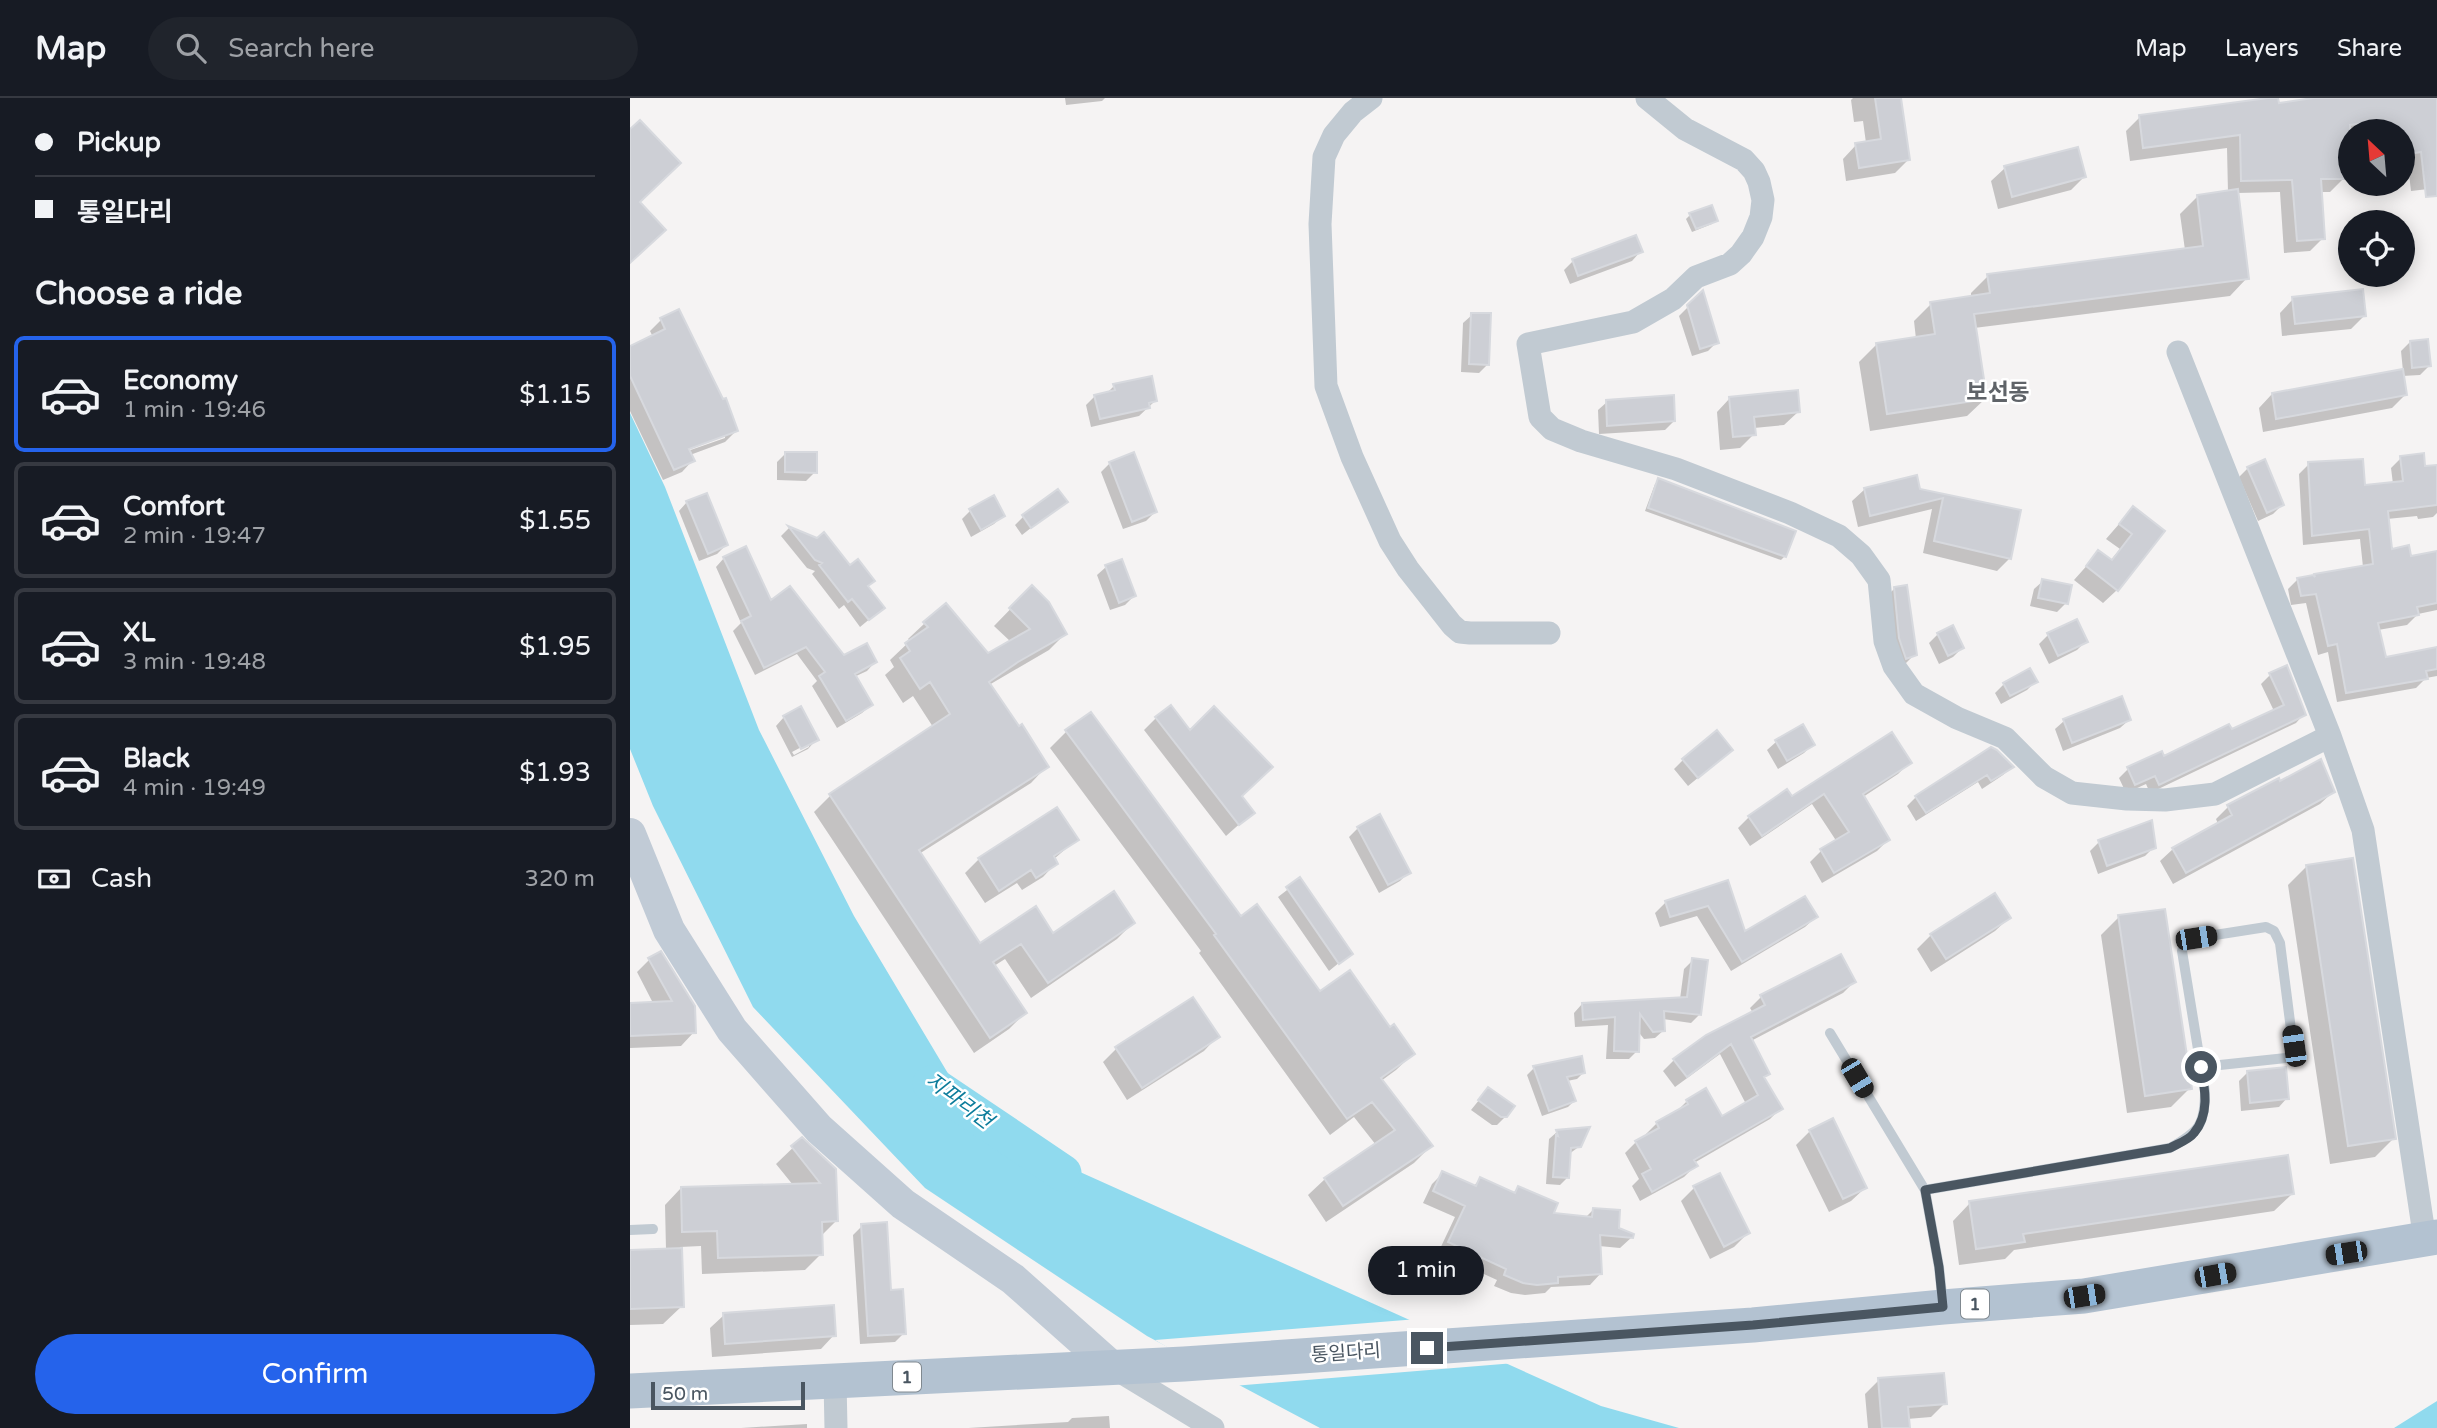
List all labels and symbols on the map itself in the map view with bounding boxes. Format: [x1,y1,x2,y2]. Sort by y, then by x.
north arrow [2338,119,2415,196]
district label: 보선동 [1966,379,2030,407]
car [2174,924,2219,952]
car [2281,1024,2308,1068]
route start [2185,1051,2217,1083]
car [1838,1055,1877,1101]
water label: 지파리천 [921,1068,1000,1136]
car [2324,1239,2369,1267]
callout: 1 min [1369,1246,1485,1296]
car [2193,1261,2238,1289]
car [2062,1282,2107,1310]
road number: 1 [1961,1289,1989,1318]
route end [1411,1332,1443,1364]
street label: 통일다리 [1310,1340,1382,1366]
road number: 1 [893,1362,921,1392]
scale bar [651,1379,805,1411]

